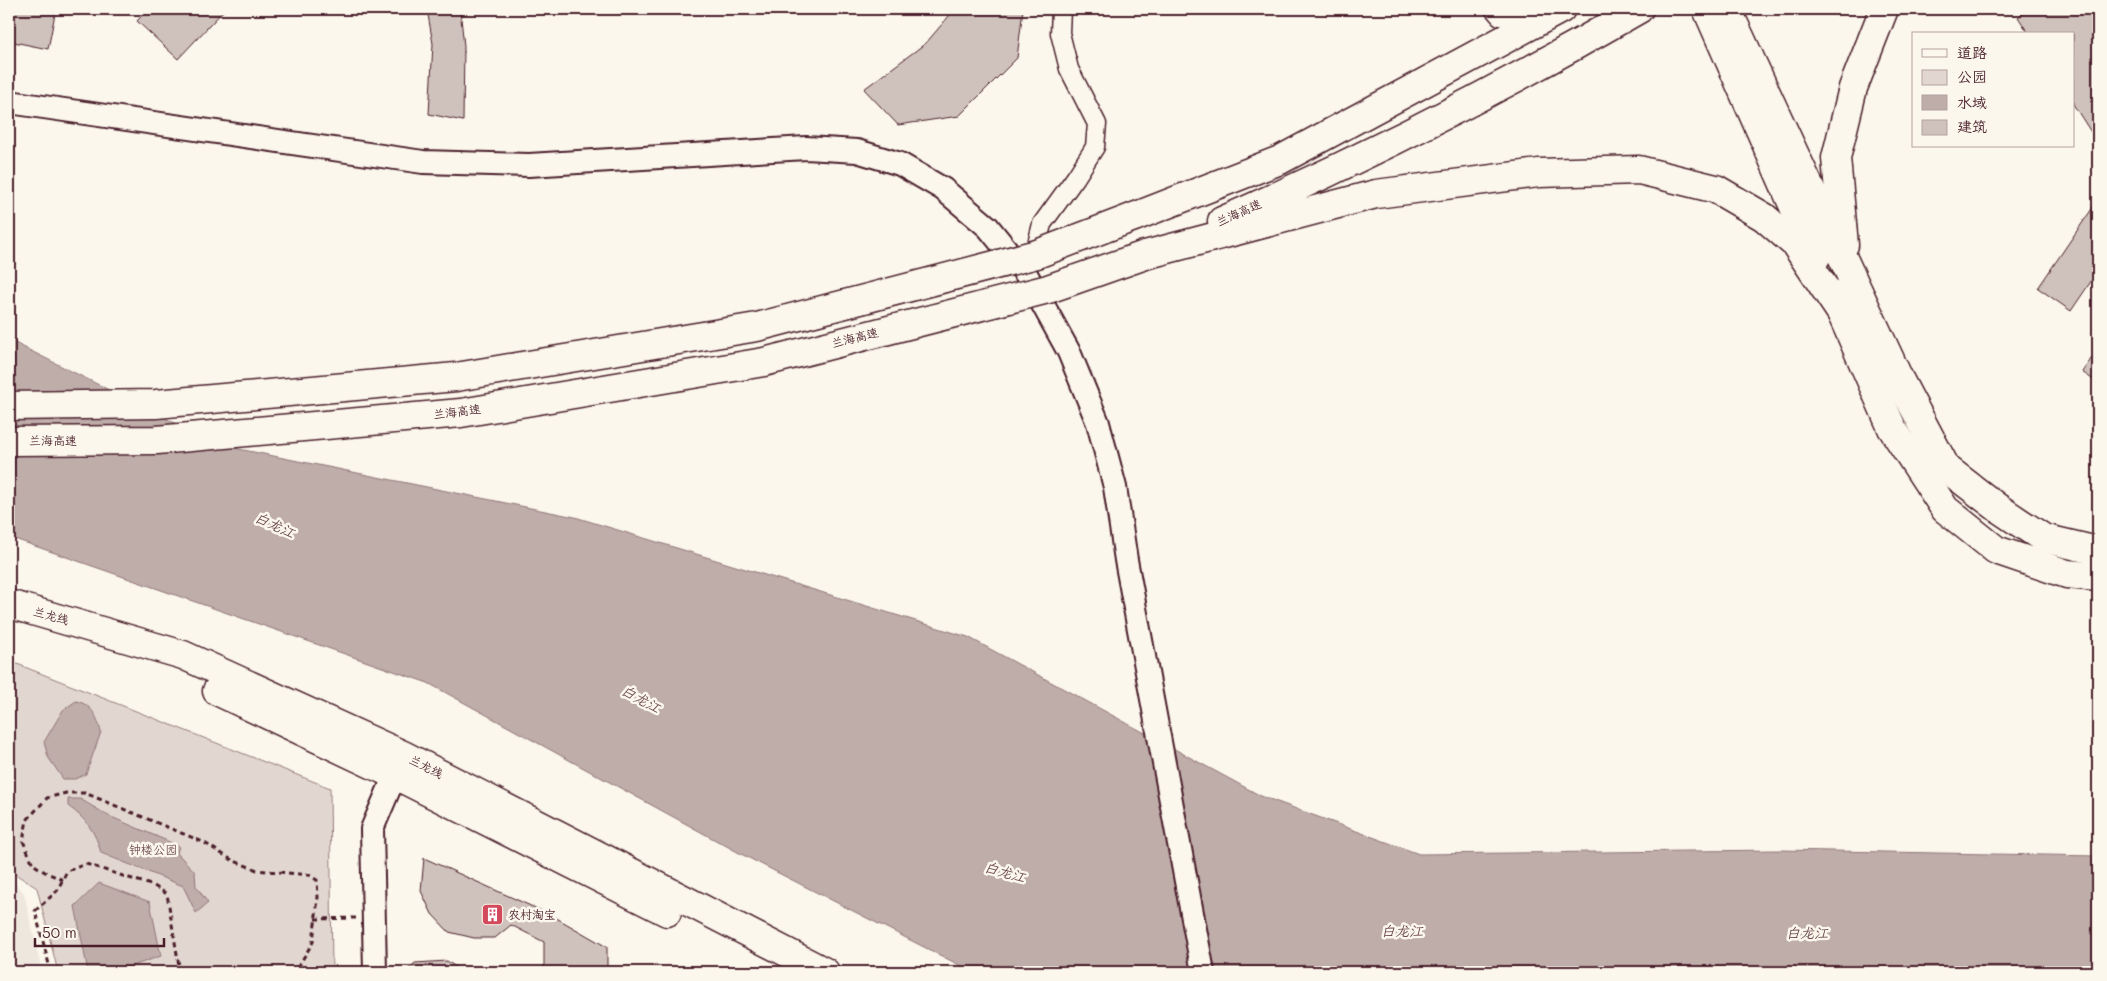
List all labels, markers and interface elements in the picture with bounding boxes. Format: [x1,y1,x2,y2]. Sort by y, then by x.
legend [1912,32,2074,148]
text: 道路 [1957,42,1987,62]
text: 公园 [1957,66,1987,86]
text: 水域 [1957,92,1987,112]
text: 建筑 [1957,116,1987,136]
street label: 兰海高速 [1213,195,1264,229]
street label: 兰海高速 [830,323,880,351]
street label: 兰海高速 [432,400,482,422]
street label: 兰海高速 [29,432,77,448]
water label: 白龙江 [252,507,299,542]
street label: 兰龙线 [32,602,71,628]
water label: 白龙江 [618,680,665,718]
street label: 兰龙线 [407,751,446,781]
park label: 钟楼公园 [129,841,177,857]
water label: 白龙江 [982,857,1029,887]
building icon: 农村淘宝 [480,903,504,927]
place label: 农村淘宝 [508,906,556,922]
scale bar [35,916,164,948]
water label: 白龙江 [1381,921,1424,940]
text: 50 m [42,922,77,942]
water label: 白龙江 [1786,923,1829,942]

